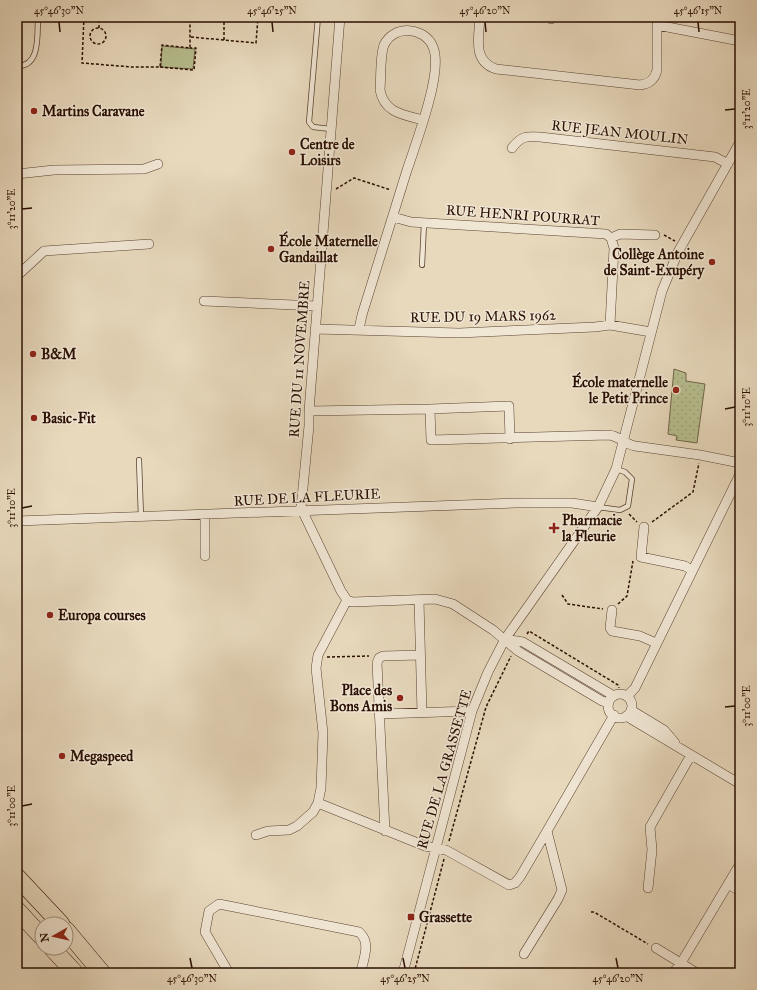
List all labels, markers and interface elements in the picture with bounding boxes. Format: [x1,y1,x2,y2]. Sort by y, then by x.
text: 45°46'30"N [34,5,85,17]
text: 45°46'25"N [247,5,297,17]
text: 45°46'20"N [460,5,511,17]
text: 45°46'15"N [674,5,723,17]
text: 3°11'20"E [741,89,753,129]
place label: Martins Caravane [42,103,145,120]
marker: Martins Caravane [29,106,39,116]
street label: RUE JEAN MOULIN [551,117,689,149]
place label: Centre de Loisirs [300,136,355,169]
marker: Centre de Loisirs [287,147,297,157]
text: 3°11'20"E [6,189,18,229]
street label: RUE HENRI POURRAT [445,202,601,229]
place label: École Maternelle Gandaillat [279,231,378,266]
marker: École Maternelle Gandaillat [266,244,276,254]
place label: Collège Antoine de Saint-Exupéry [604,246,705,280]
marker: Collège Antoine de Saint-Exupéry [707,257,717,267]
street label: RUE DU 11 NOVEMBRE [286,280,313,438]
street label: RUE DU 19 MARS 1962 [410,307,556,326]
place label: B&M [41,346,77,363]
marker: B&M [28,349,38,359]
place label: École maternelle le Petit Prince [572,372,668,407]
marker: École maternelle le Petit Prince [671,385,681,395]
text: 3°11'10"E [741,387,753,427]
place label: Basic-Fit [42,410,96,427]
marker: Basic-Fit [29,413,39,423]
street label: RUE DE LA FLEURIE [233,485,381,510]
text: 3°11'10"E [6,488,18,528]
place label: Pharmacie la Fleurie [561,512,622,545]
marker: Pharmacie la Fleurie [549,523,559,533]
place label: Europa courses [58,607,146,625]
marker: Europa courses [45,610,55,620]
place label: Place des Bons Amis [330,682,392,715]
text: 3°11'00"E [741,685,753,727]
street label: RUE DE LA GRASSETTE [413,687,475,851]
marker: Place des Bons Amis [395,693,405,703]
place label: Megaspeed [70,748,134,766]
marker: Megaspeed [57,751,67,761]
text: 3°11'00"E [6,785,18,827]
place label: Grassette [419,909,472,926]
marker: Grassette [406,912,416,922]
north arrow [34,916,74,956]
text: N [37,931,52,943]
text: 45°46'30"N [167,973,218,985]
text: 45°46'25"N [380,973,430,985]
text: 45°46'20"N [593,973,644,985]

